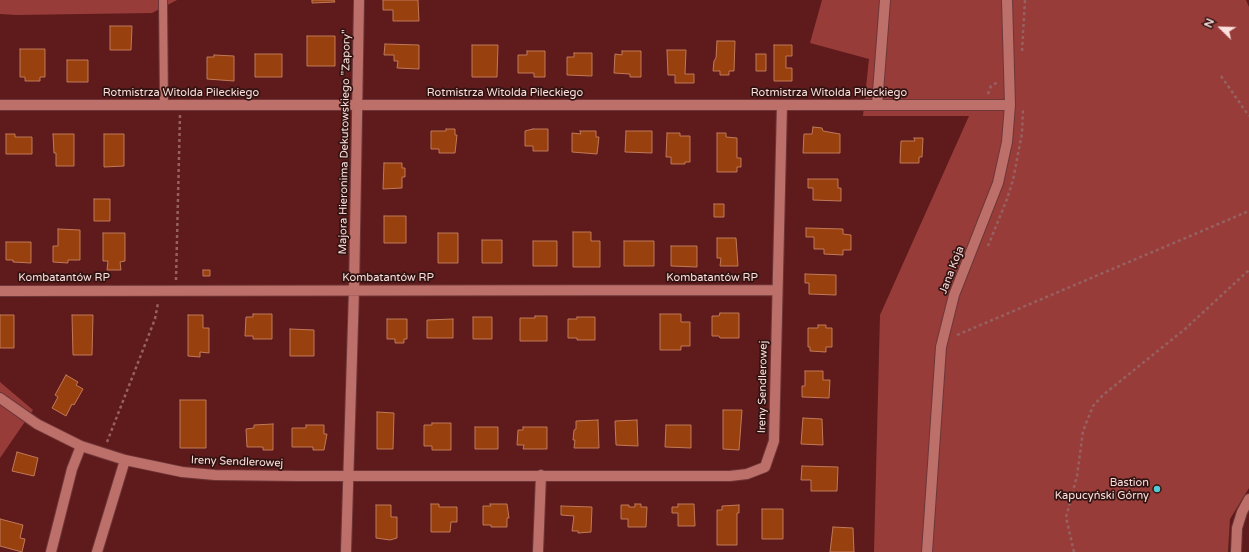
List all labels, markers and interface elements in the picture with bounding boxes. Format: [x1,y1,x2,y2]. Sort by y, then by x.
north arrow [1201,8,1241,48]
text: N [1202,17,1217,30]
street label: Majora Hieronima Dekutowskiego "Zapory" [336,29,354,255]
street label: Rotmistrza Witolda Pileckiego [103,86,259,100]
street label: Rotmistrza Witolda Pileckiego [427,86,583,100]
street label: Rotmistrza Witolda Pileckiego [751,86,907,100]
street label: Jana Koja [937,244,967,296]
street label: Kombatantów RP [18,271,110,285]
street label: Kombatantów RP [342,271,434,285]
street label: Kombatantów RP [666,271,758,285]
street label: Ireny Sendlerowej [756,341,770,433]
street label: Ireny Sendlerowej [191,454,283,470]
place label: Bastion Kapucyński Górny [1055,476,1149,502]
marker: Bastion Kapucyński Górny [1152,484,1162,494]

